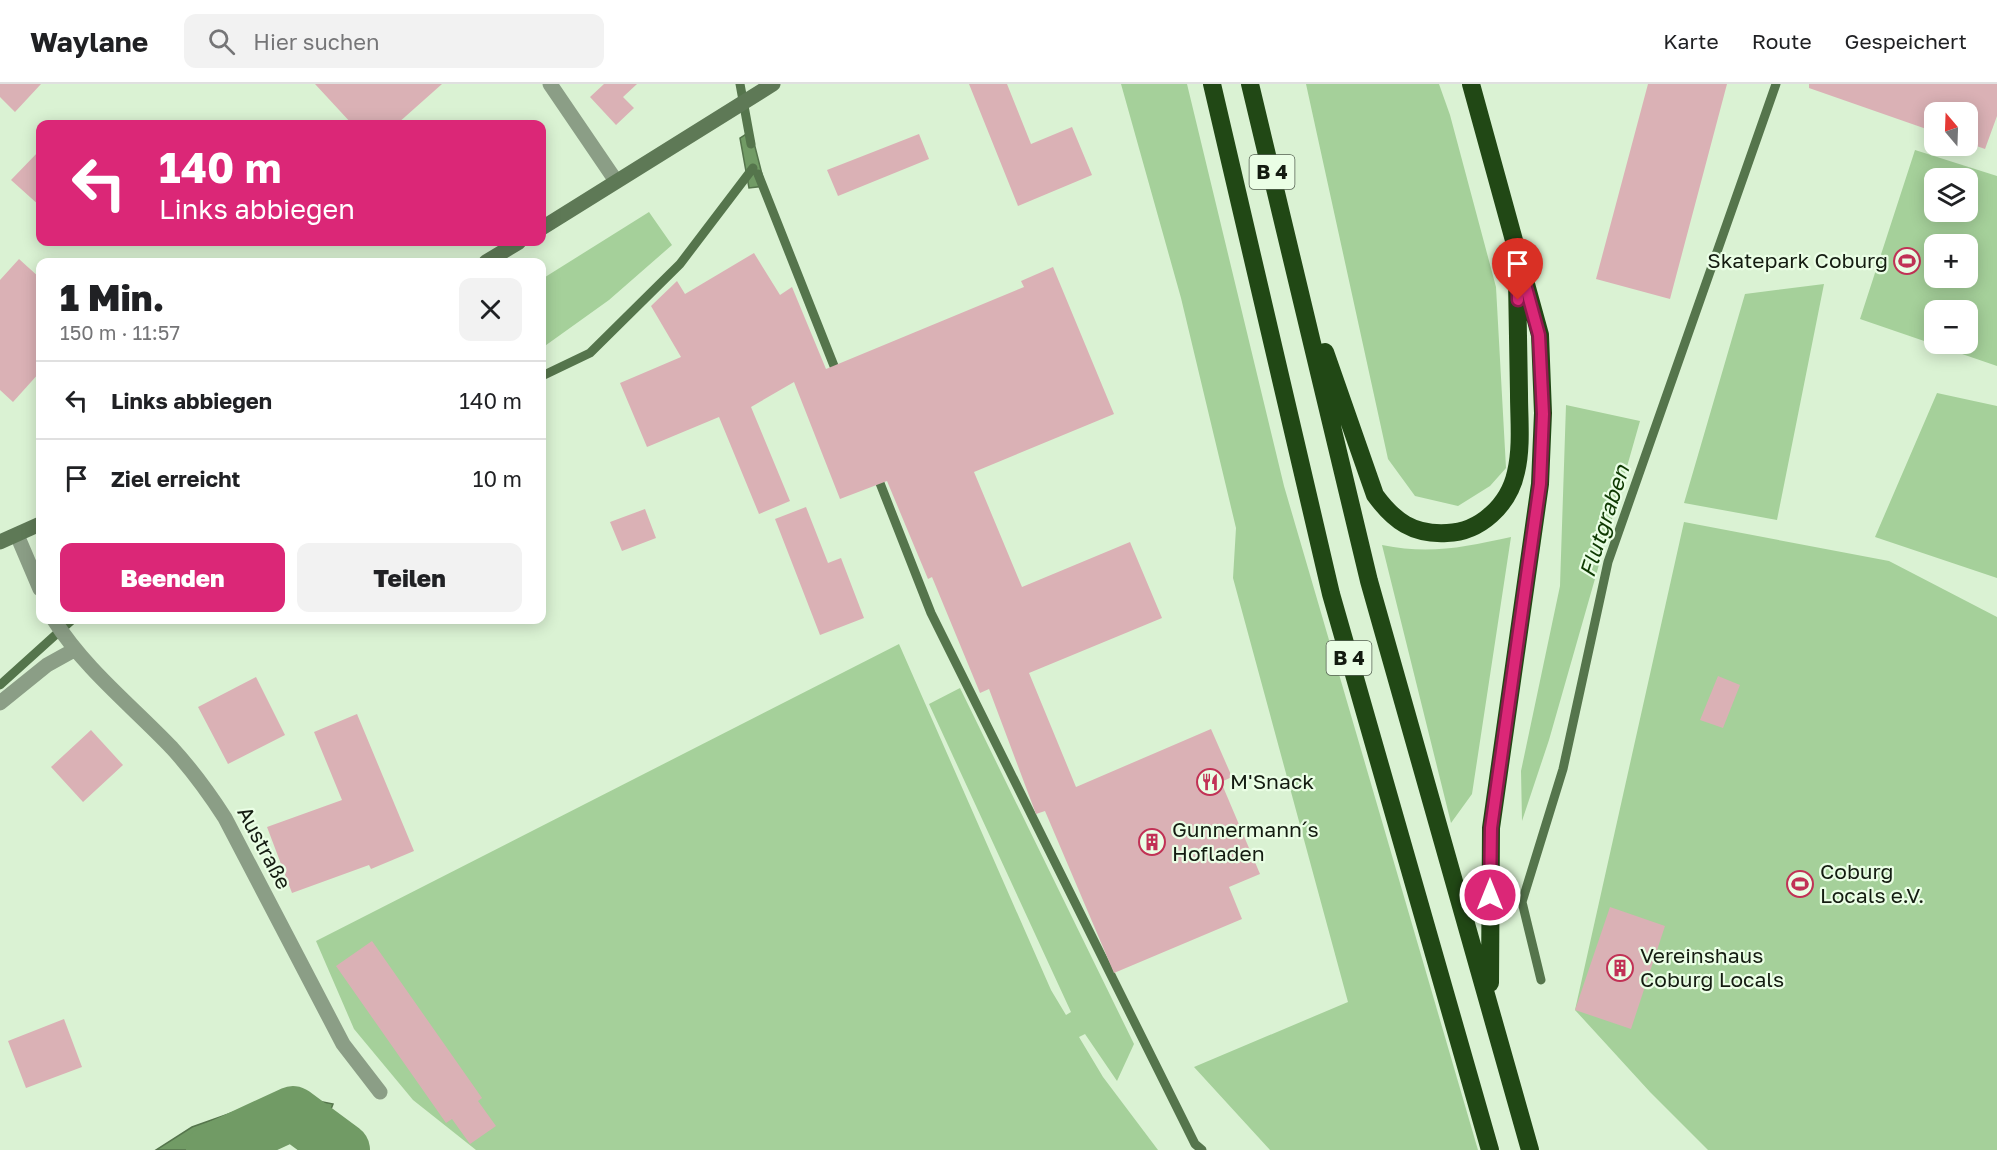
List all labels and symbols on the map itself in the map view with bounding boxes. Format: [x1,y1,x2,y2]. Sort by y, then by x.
north arrow [1924,102,1978,156]
road number: B 4 [1250,155,1294,189]
pin [1492,238,1543,300]
sports icon: Skatepark Coburg [1892,246,1922,276]
place label: Skatepark Coburg [1707,247,1888,273]
water label: Flutgraben [1573,460,1635,580]
road number: B 4 [1326,641,1372,675]
restaurant icon: M'Snack [1195,767,1225,797]
place label: M'Snack [1230,768,1314,794]
street label: Austraße [232,802,298,893]
place label: Gunnermann´s Hofladen [1172,816,1319,866]
building icon: Gunnermann´s Hofladen [1137,827,1167,857]
place label: Coburg Locals e.V. [1820,858,1924,908]
position arrow [1458,863,1522,927]
sports icon: Coburg Locals e.V. [1785,869,1815,899]
place label: Vereinshaus Coburg Locals [1640,942,1784,992]
building icon: Vereinshaus Coburg Locals [1605,953,1635,983]

